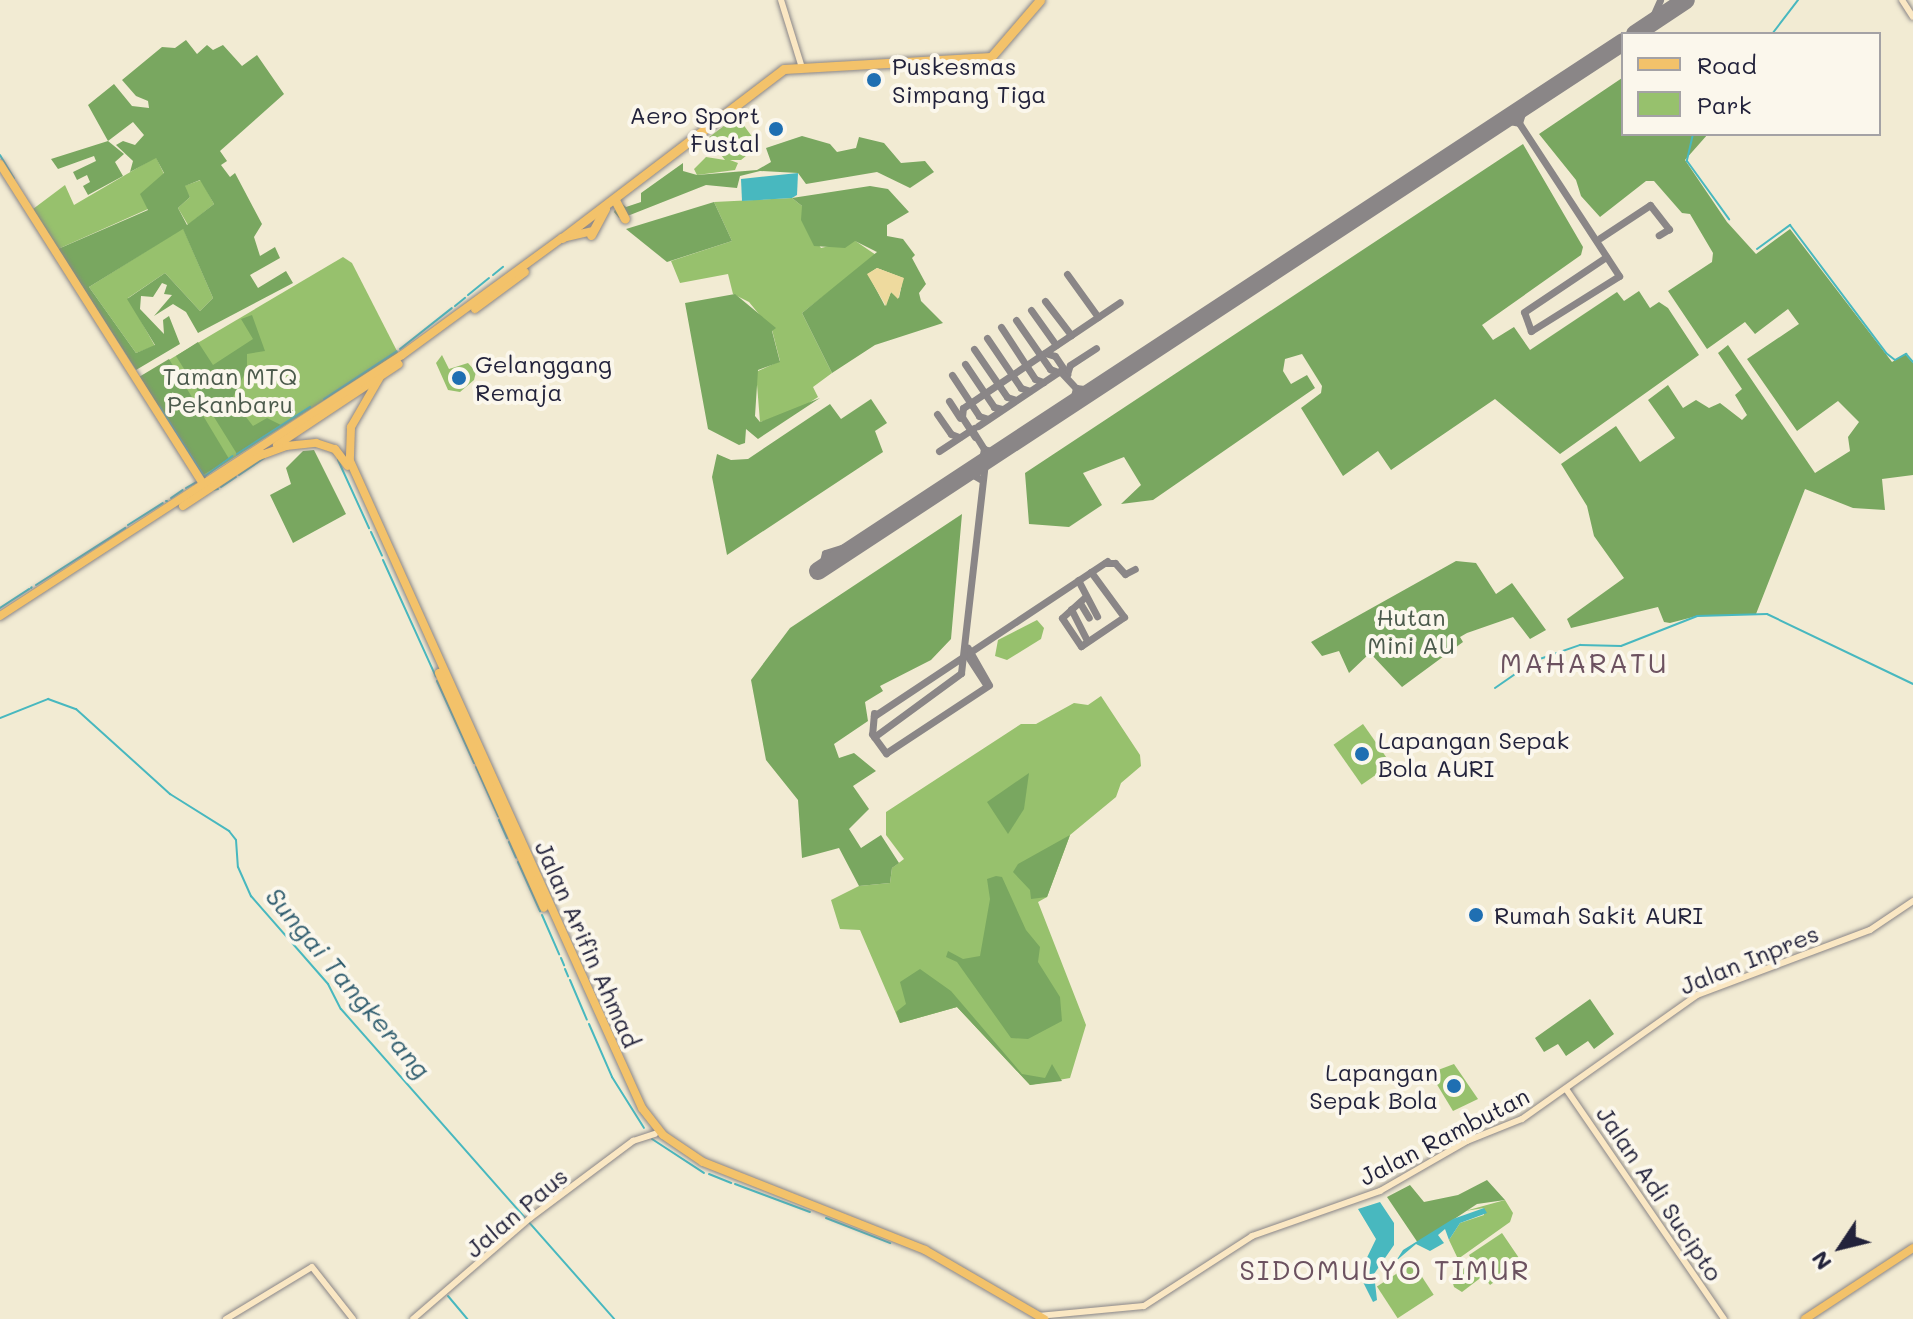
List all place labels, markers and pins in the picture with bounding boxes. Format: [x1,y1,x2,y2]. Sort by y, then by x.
place label: Puskesmas Simpang Tiga [892,52,1046,108]
marker: Puskesmas Simpang Tiga [863,69,885,91]
place label: Aero Sport Fustal [629,101,760,157]
marker: Aero Sport Fustal [767,120,785,138]
place label: Gelanggang Remaja [475,350,612,406]
marker: Gelanggang Remaja [450,369,468,387]
place label: Lapangan Sepak Bola AURI [1378,726,1569,782]
marker: Lapangan Sepak Bola AURI [1353,745,1371,763]
place label: Rumah Sakit AURI [1494,901,1703,929]
marker: Rumah Sakit AURI [1465,904,1487,926]
place label: Lapangan Sepak Bola [1309,1058,1438,1114]
marker: Lapangan Sepak Bola [1445,1077,1463,1095]

